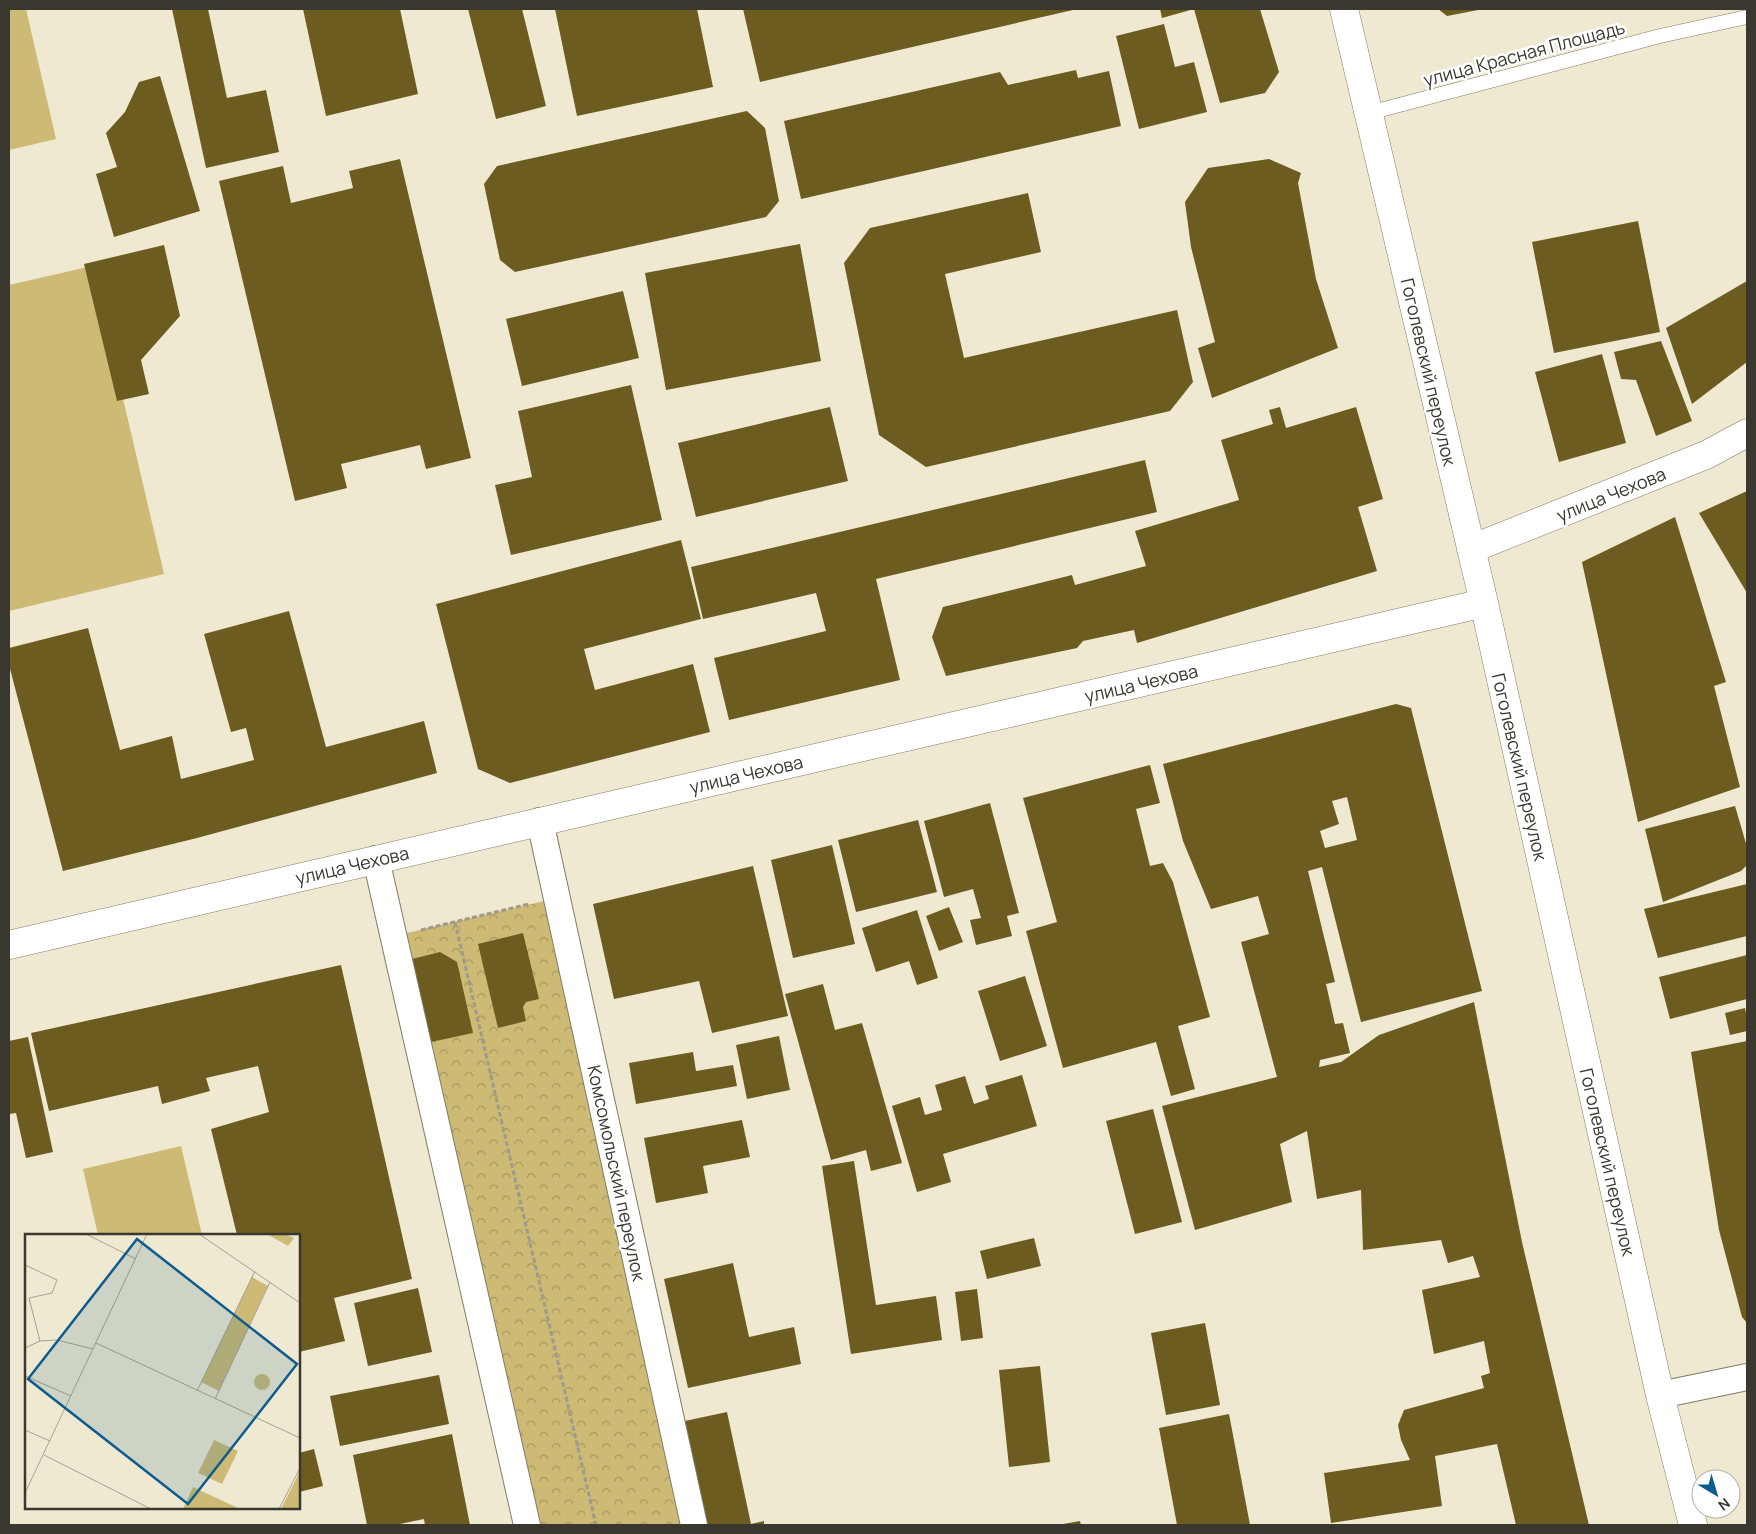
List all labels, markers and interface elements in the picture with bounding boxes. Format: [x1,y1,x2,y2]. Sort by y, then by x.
street label: улица Красная Площадь [1421,15,1627,91]
street label: Гоголевский переулок [1396,276,1463,469]
street label: улица Чехова [1553,461,1669,527]
street label: улица Чехова [1082,658,1200,708]
street label: Гоголевский переулок [1487,671,1554,864]
street label: улица Чехова [687,749,805,799]
street label: улица Чехова [293,840,411,890]
street label: Комсомольский переулок [582,1063,652,1284]
street label: Гоголевский переулок [1575,1066,1642,1259]
inset map [25,1234,300,1509]
north arrow [1691,1469,1741,1519]
text: N [1714,1494,1734,1515]

